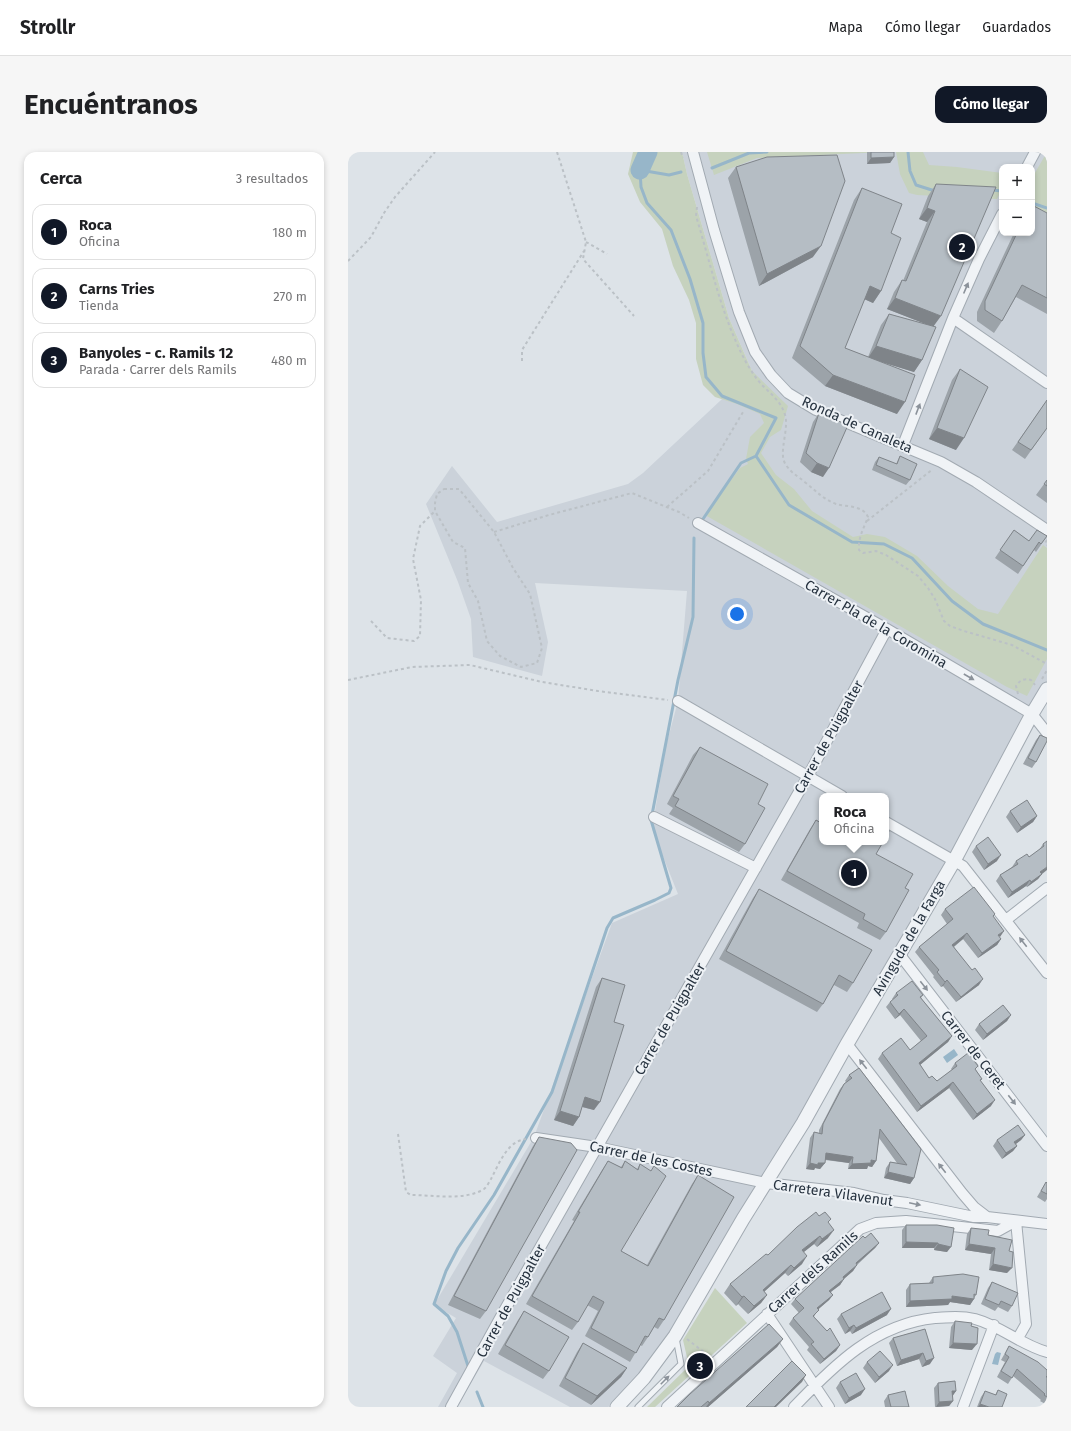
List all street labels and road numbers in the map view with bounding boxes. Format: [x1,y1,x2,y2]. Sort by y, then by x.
street label: Ronda de Canaleta [799,393,915,457]
street label: Carrer Pla de la Coromina [802,576,950,672]
street label: Carrer de Puigpalter [791,677,867,797]
street label: Avinguda de la Farga [869,877,949,999]
street label: Carrer de Puigpalter [631,959,709,1078]
street label: Carrer de Ceret [937,1007,1010,1093]
street label: Carrer de les Costes [588,1138,715,1180]
street label: Carretera Vilavenut [772,1176,895,1210]
street label: Carrer dels Ramils [764,1227,862,1317]
street label: Carrer de Puigpalter [473,1241,549,1361]

